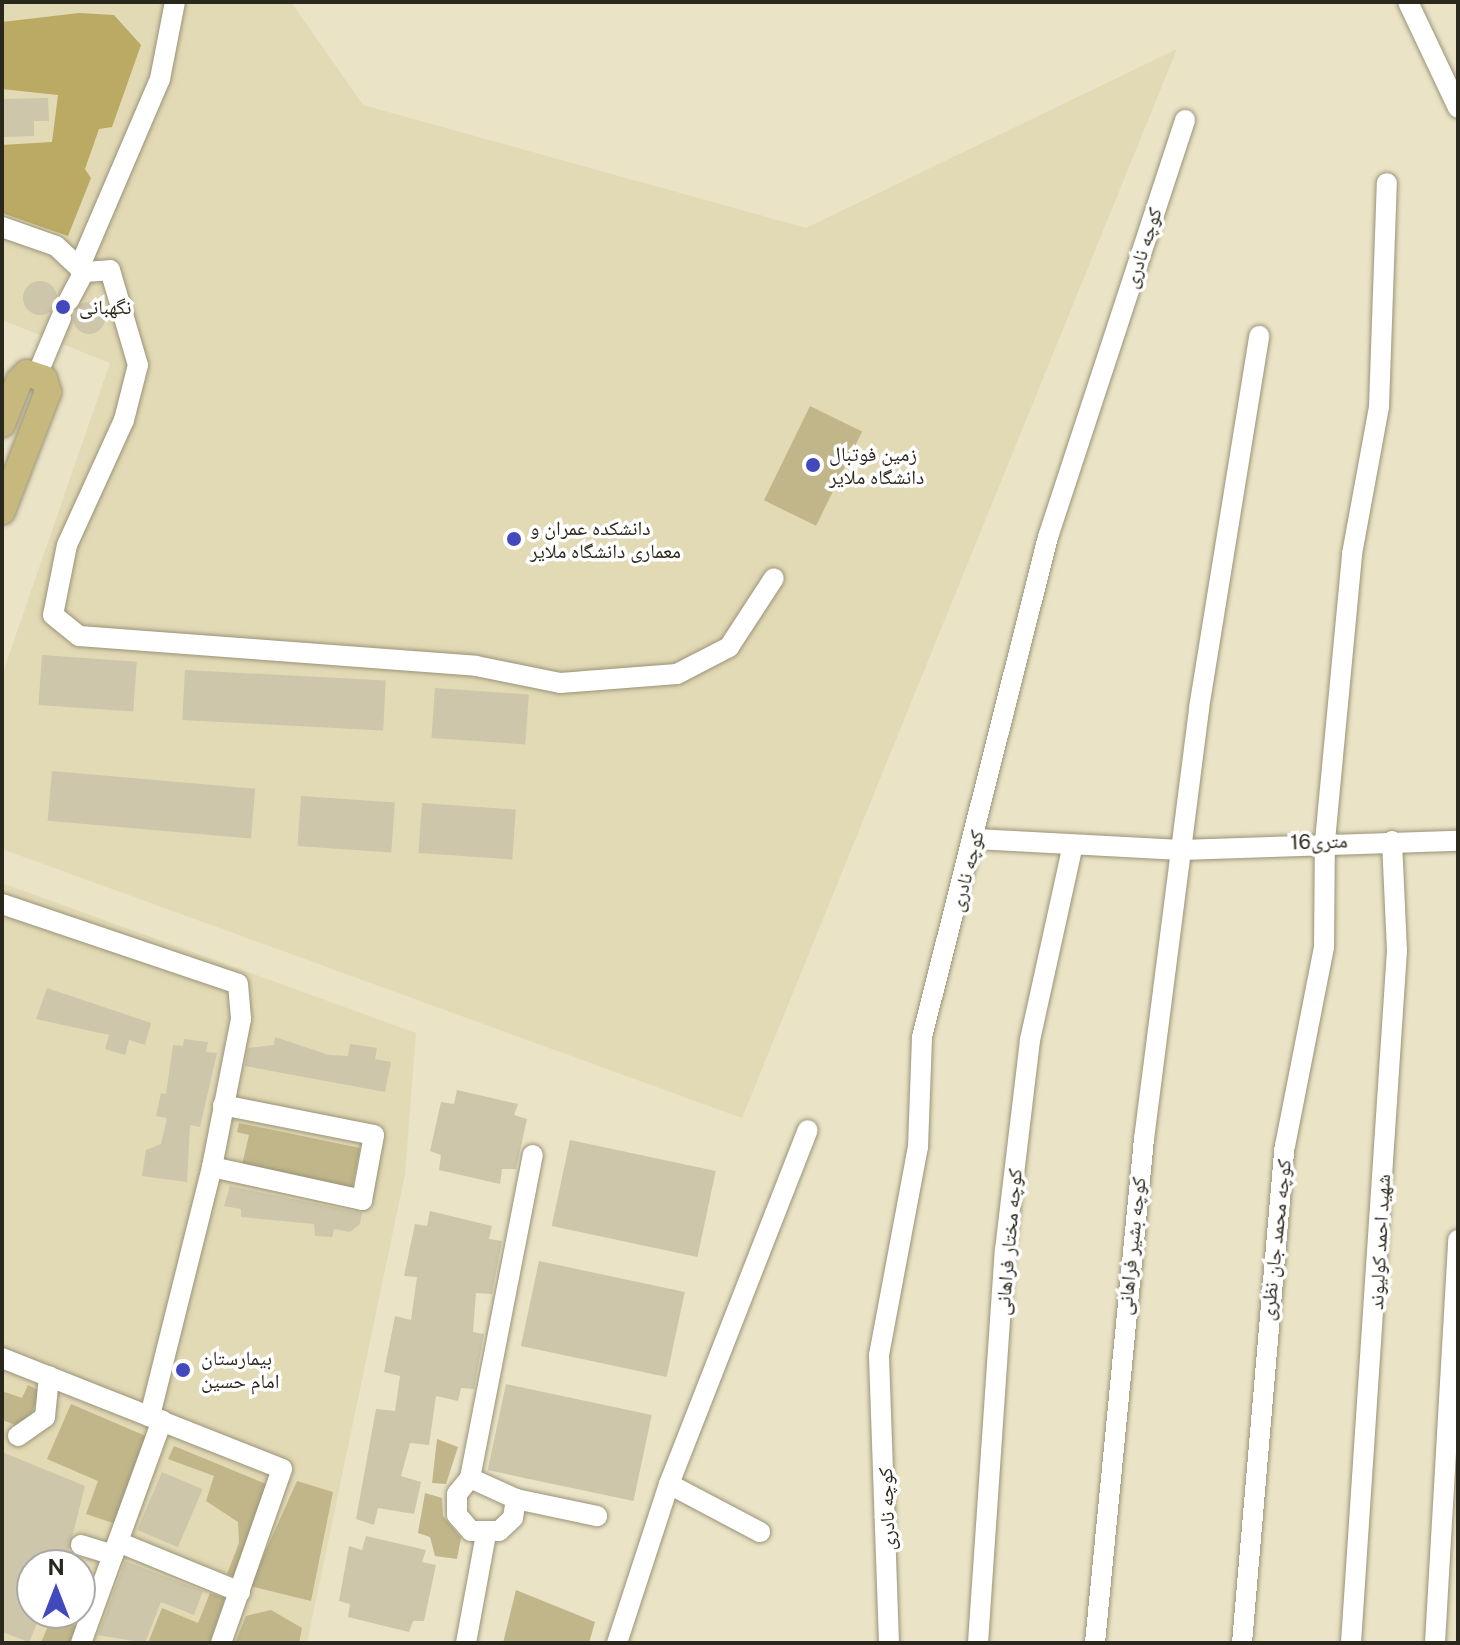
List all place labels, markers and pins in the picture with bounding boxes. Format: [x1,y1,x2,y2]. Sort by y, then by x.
place label: نگهبانی [79,295,131,319]
marker: نگهبانی [54,298,72,316]
place label: زمین فوتبال دانشگاه ملایر [829,442,924,489]
marker: زمین فوتبال دانشگاه ملایر [804,456,822,474]
place label: دانشکده عمران و معماری دانشگاه ملایر [530,516,681,563]
marker: دانشکده عمران و معماری دانشگاه ملایر [505,530,523,548]
place label: بیمارستان امام حسین [201,1346,279,1393]
marker: بیمارستان امام حسین [172,1359,194,1381]

